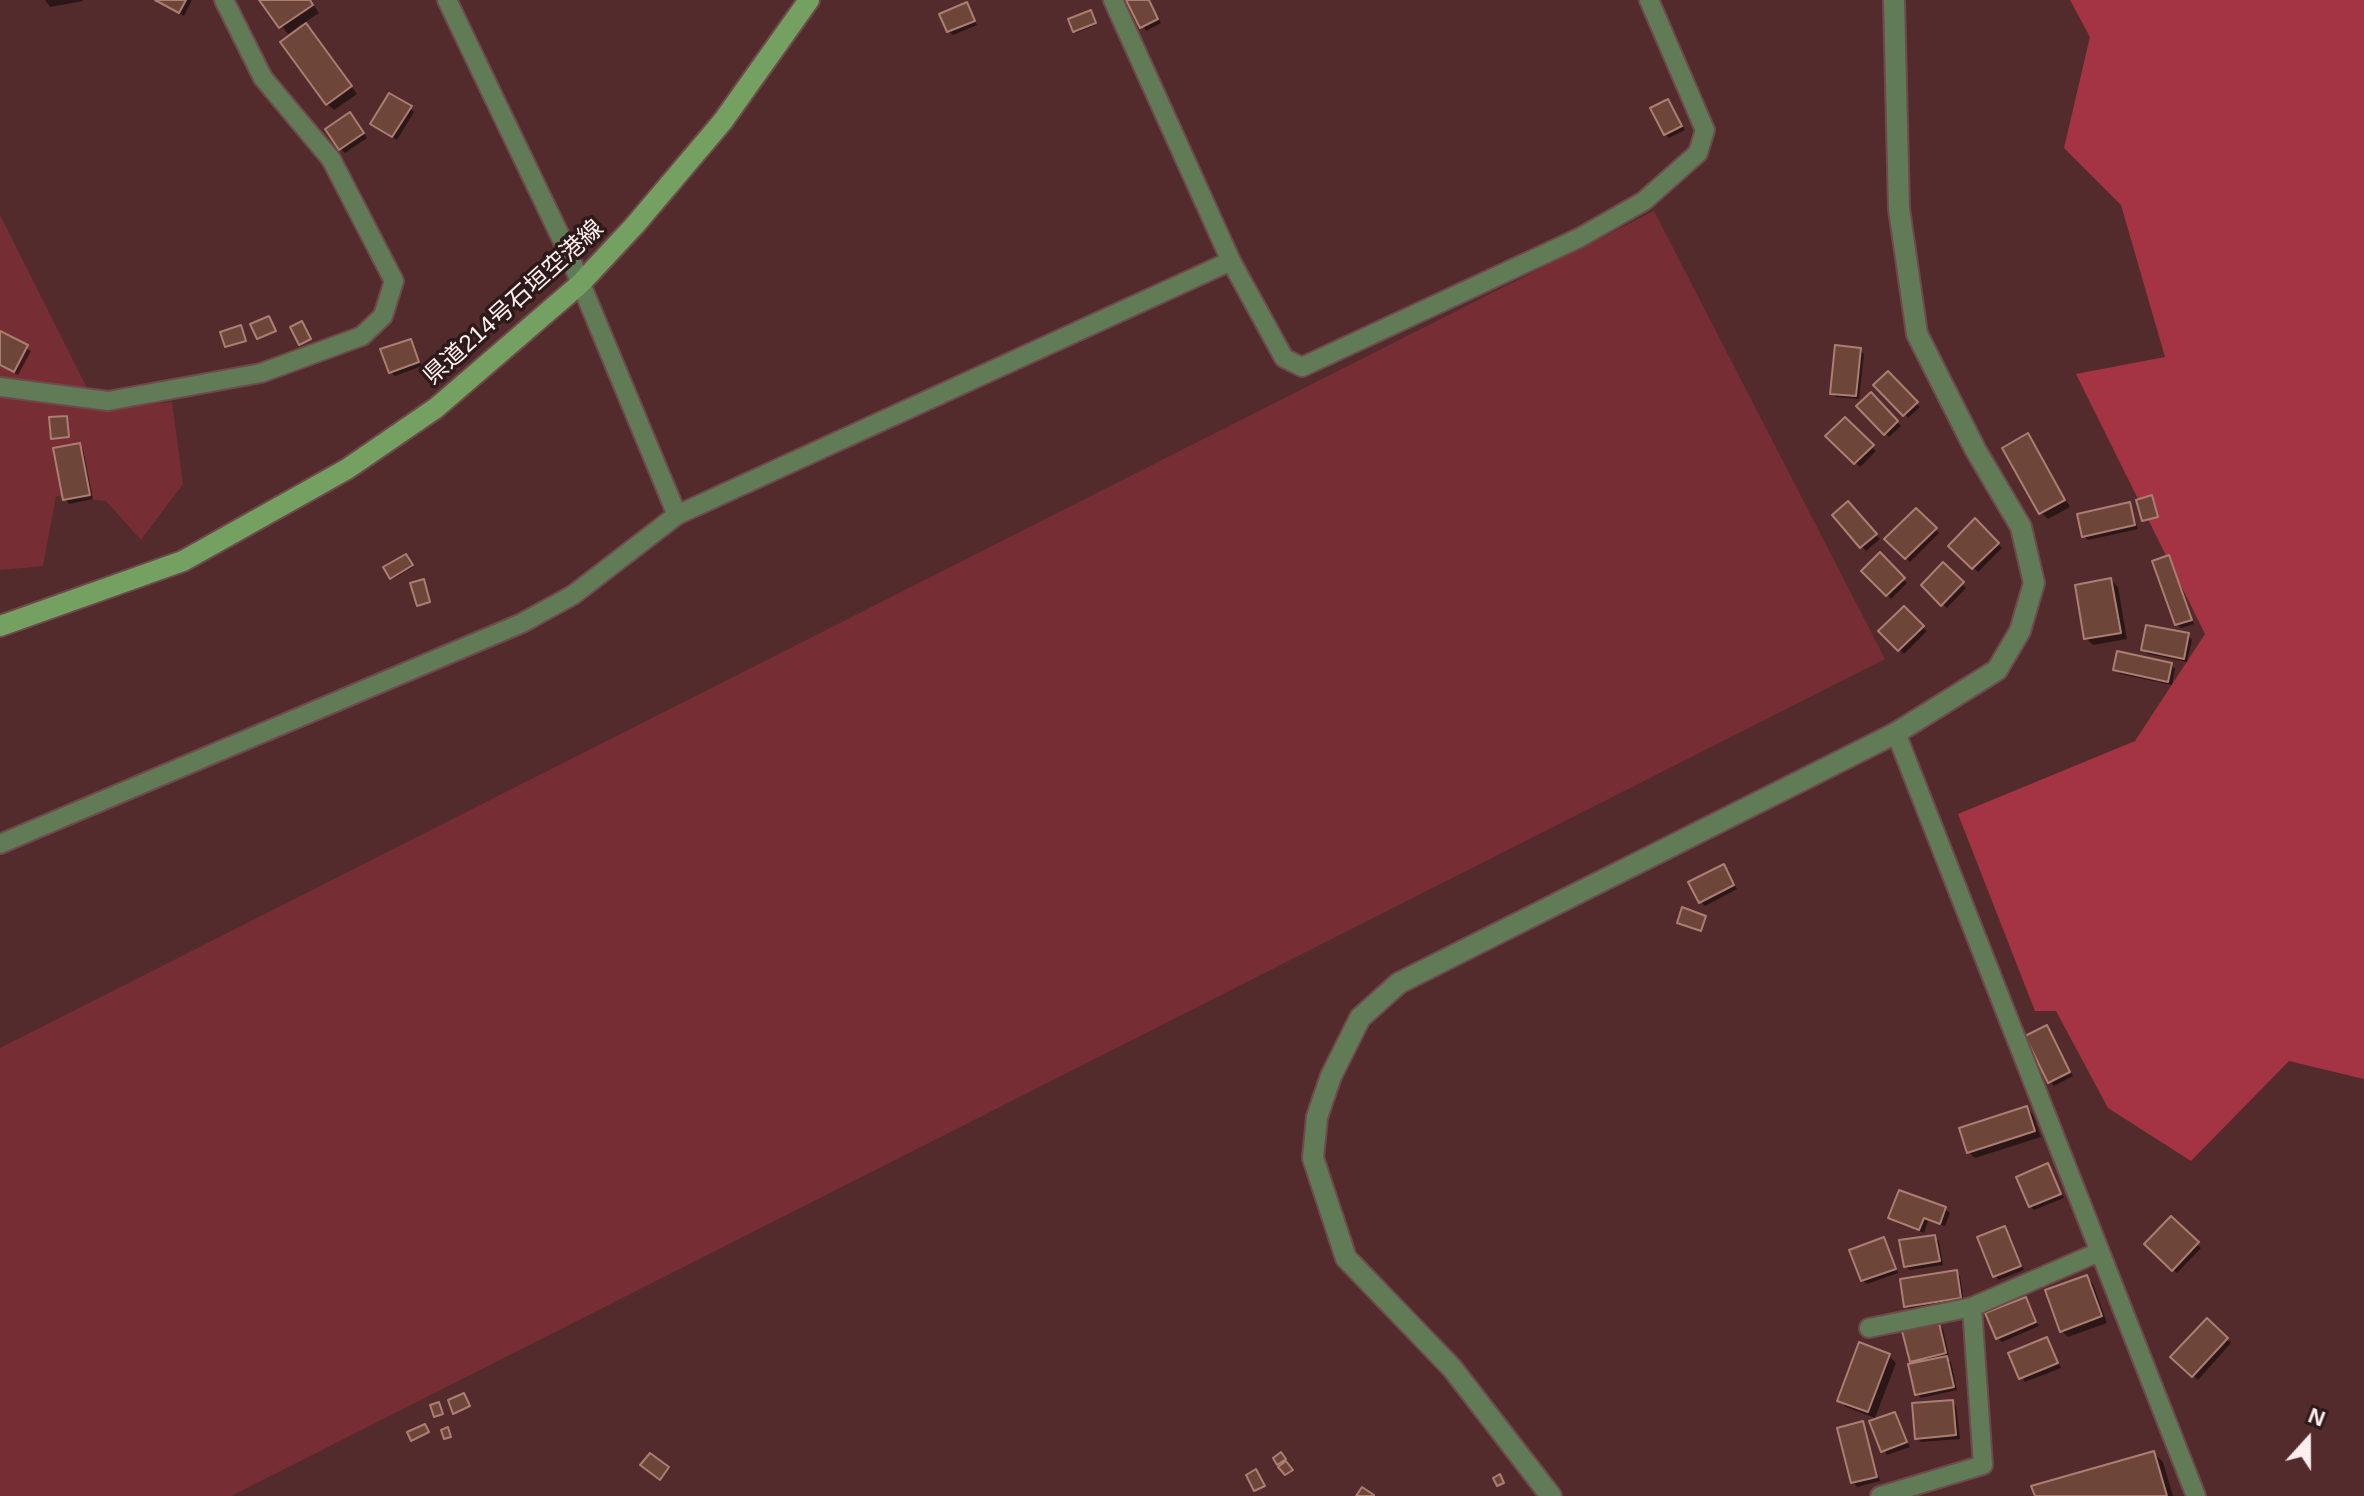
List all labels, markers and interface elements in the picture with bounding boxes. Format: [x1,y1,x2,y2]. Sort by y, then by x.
street label: 県道214号石垣空港線 [418,215,610,391]
north arrow [2268,1400,2348,1480]
text: N [2305,1403,2329,1432]

